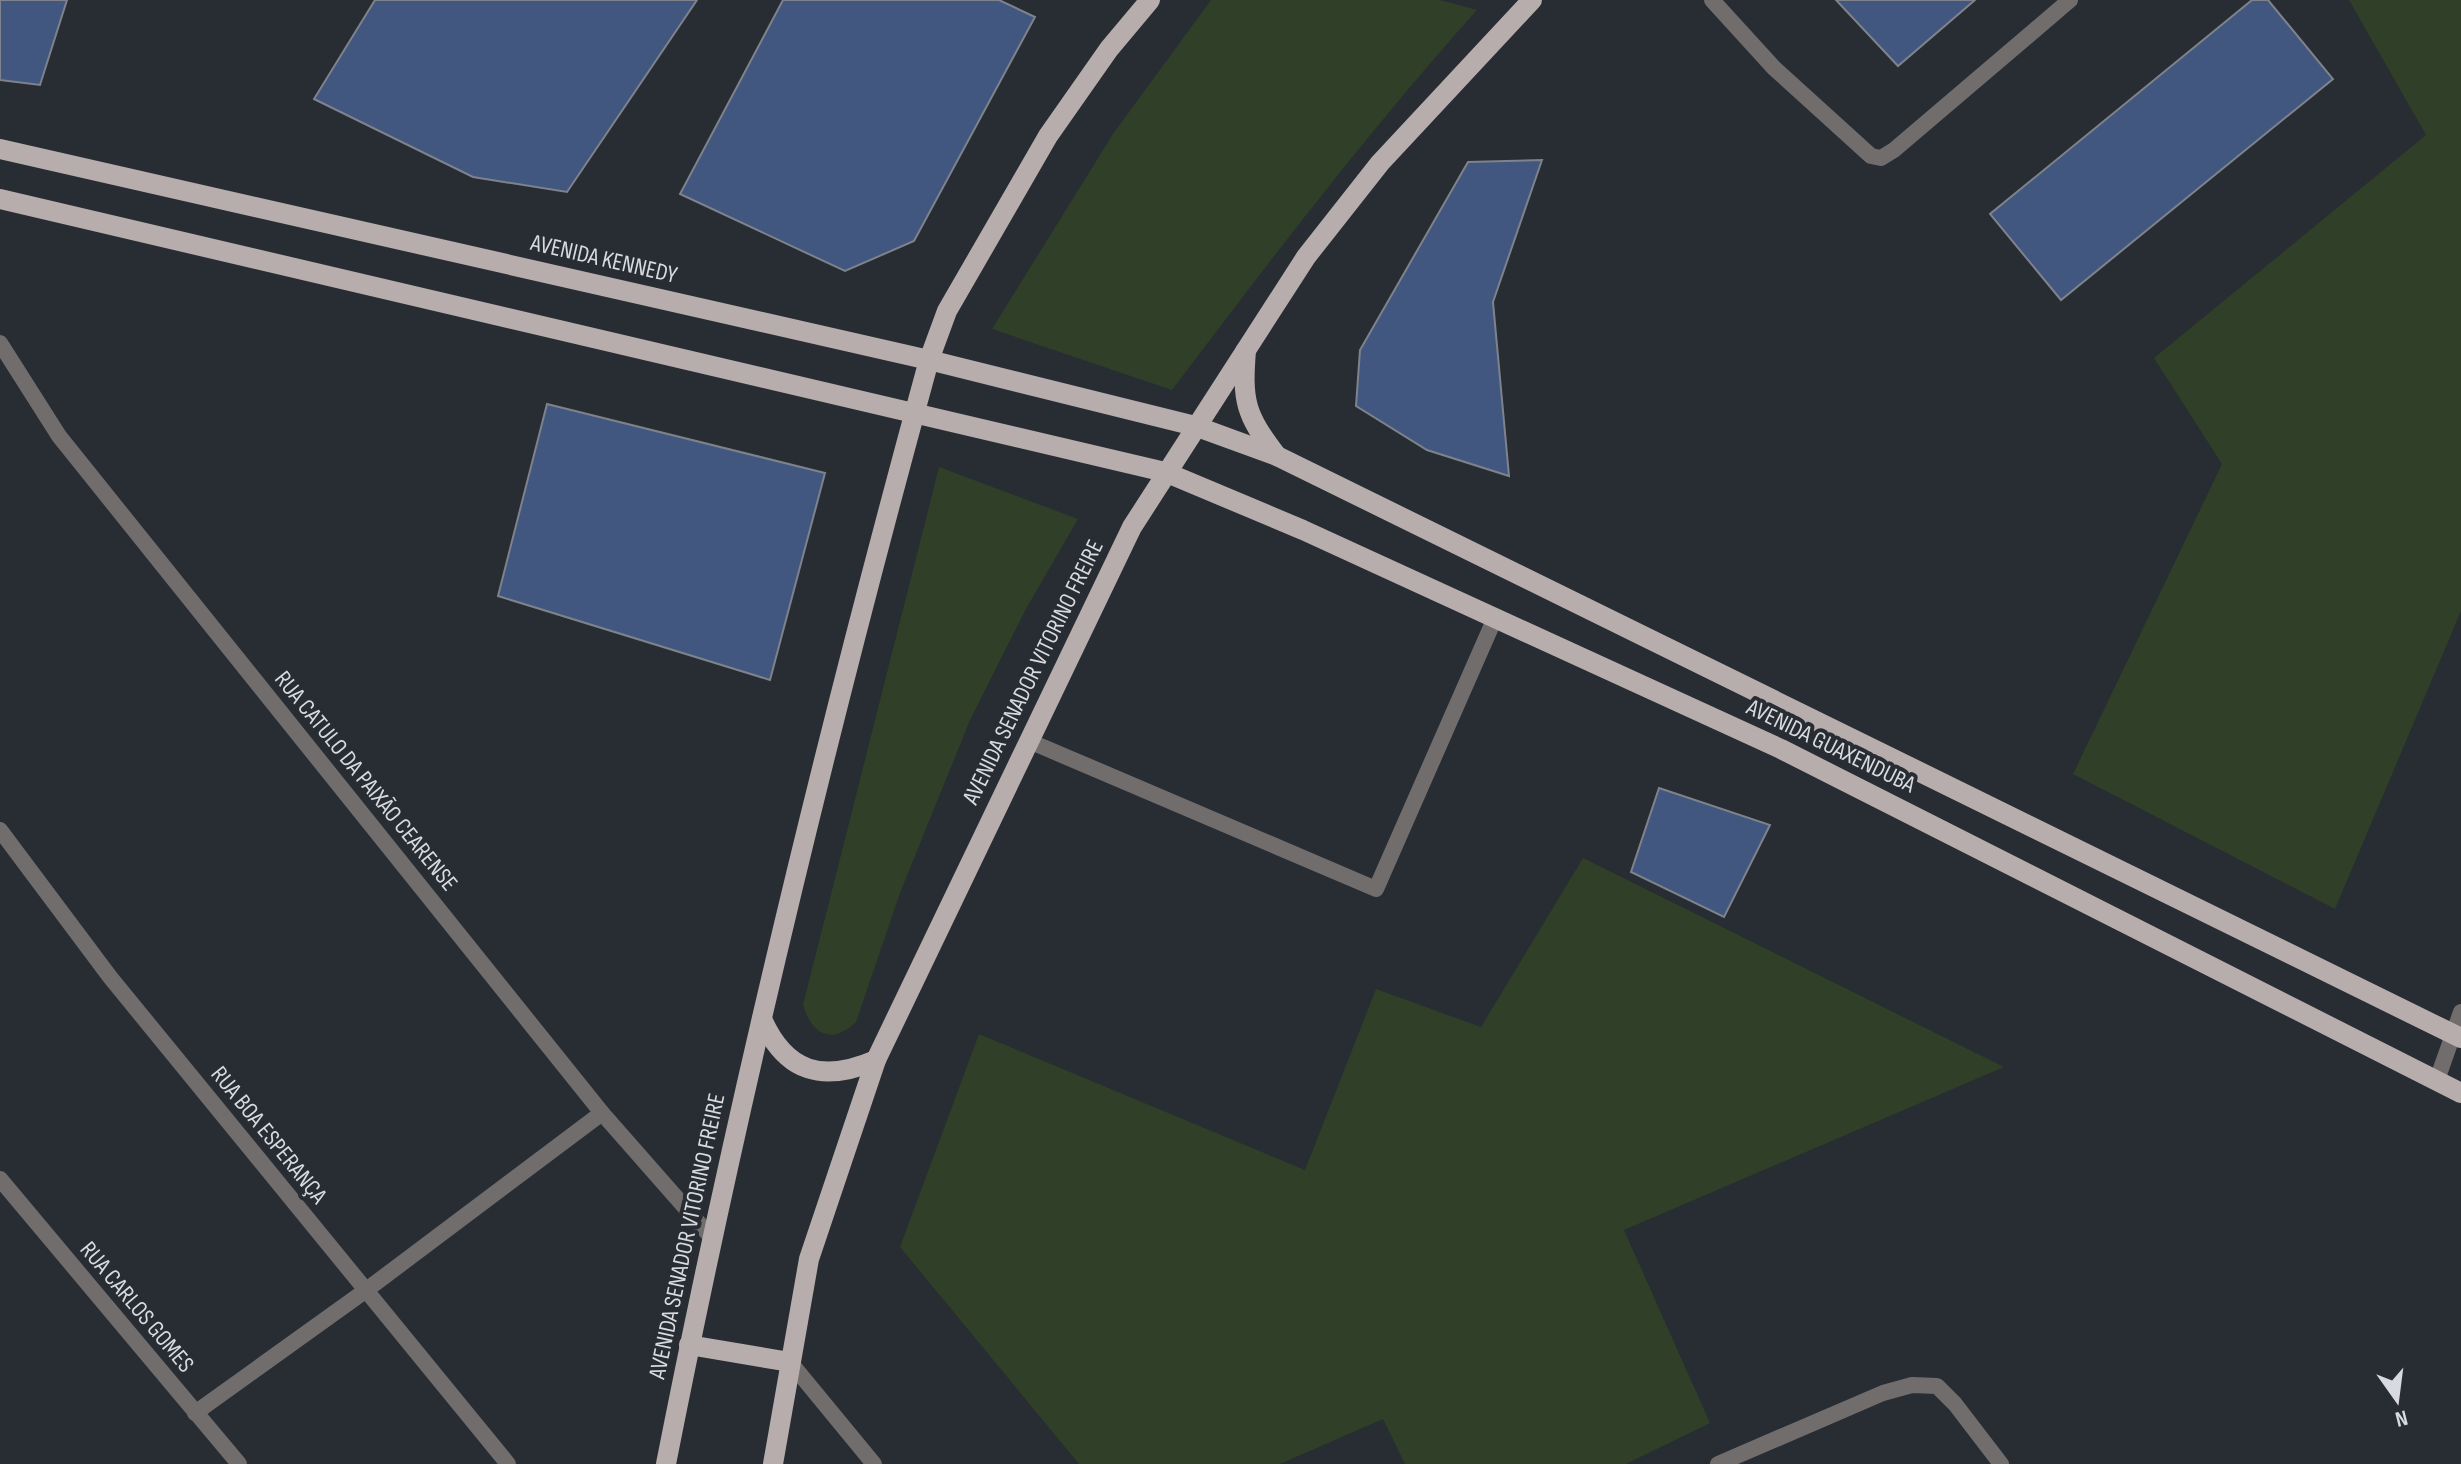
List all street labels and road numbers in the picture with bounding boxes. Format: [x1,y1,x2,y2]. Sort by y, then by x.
street label: AVENIDA KENNEDY [527,228,680,290]
street label: AVENIDA SENADOR VITORINO FREIRE [956,535,1110,810]
street label: RUA CATULO DA PAIXÃO CEARENSE [268,665,464,897]
street label: AVENIDA GUAXENDUBA [1741,692,1921,800]
street label: RUA BOA ESPERANÇA [205,1060,334,1210]
street label: AVENIDA SENADOR VITORINO FREIRE [642,1091,731,1382]
street label: RUA CARLOS GOMES [74,1236,200,1378]

